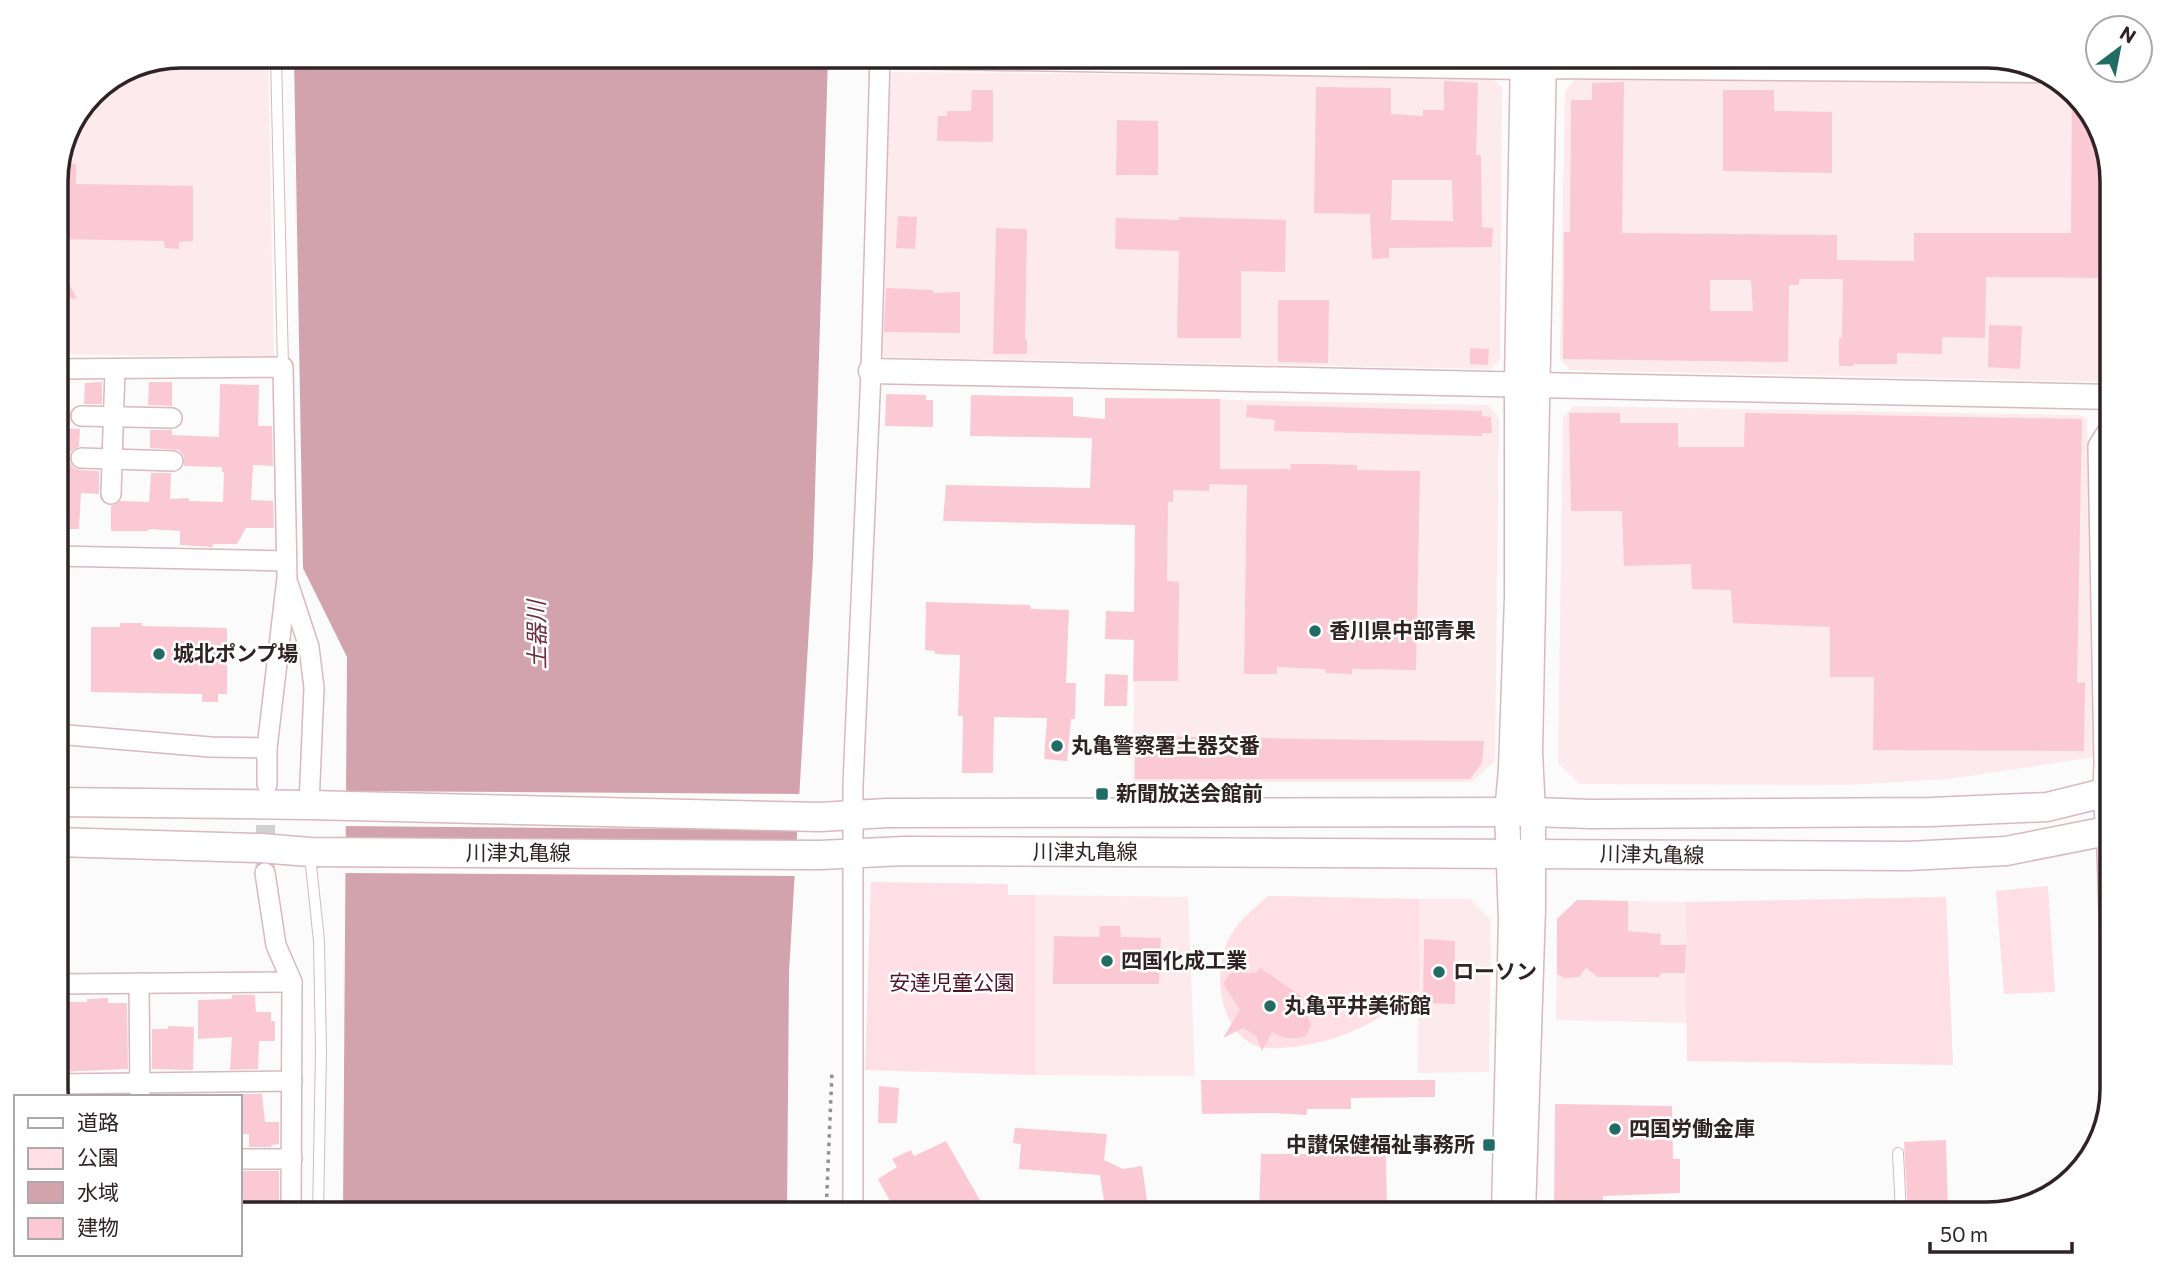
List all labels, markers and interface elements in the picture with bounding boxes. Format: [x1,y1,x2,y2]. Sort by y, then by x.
north arrow [2084,14,2154,84]
text: N [2116,21,2140,48]
water label: 土器川 [521,597,551,670]
place label: 香川県中部青果 [1329,617,1476,642]
marker: 香川県中部青果 [1307,623,1323,639]
place label: 城北ポンプ場 [173,640,298,665]
marker: 城北ポンプ場 [151,646,167,662]
place label: 丸亀警察署土器交番 [1071,732,1260,757]
marker: 丸亀警察署土器交番 [1049,738,1065,754]
place label: 新聞放送会館前 [1116,780,1263,805]
marker: 新聞放送会館前 [1094,786,1110,802]
street label: 川津丸亀線 [1033,838,1138,863]
street label: 川津丸亀線 [466,839,571,864]
street label: 川津丸亀線 [1599,840,1705,867]
place label: 四国化成工業 [1121,947,1247,972]
marker: 四国化成工業 [1099,953,1115,969]
place label: ローソン [1453,958,1537,983]
marker: ローソン [1431,964,1447,980]
park label: 安達児童公園 [889,969,1015,994]
place label: 丸亀平井美術館 [1284,992,1431,1017]
marker: 丸亀平井美術館 [1262,998,1278,1014]
legend [14,1095,242,1256]
text: 道路 [77,1109,119,1134]
place label: 四国労働金庫 [1629,1115,1755,1140]
marker: 四国労働金庫 [1607,1121,1623,1137]
place label: 中讃保健福祉事務所 [1286,1131,1475,1156]
marker: 中讃保健福祉事務所 [1481,1137,1497,1153]
text: 公園 [77,1144,119,1169]
text: 水域 [77,1179,119,1204]
scale bar [1930,1210,2072,1254]
text: 建物 [77,1214,119,1239]
text: 50 m [1940,1221,1988,1246]

